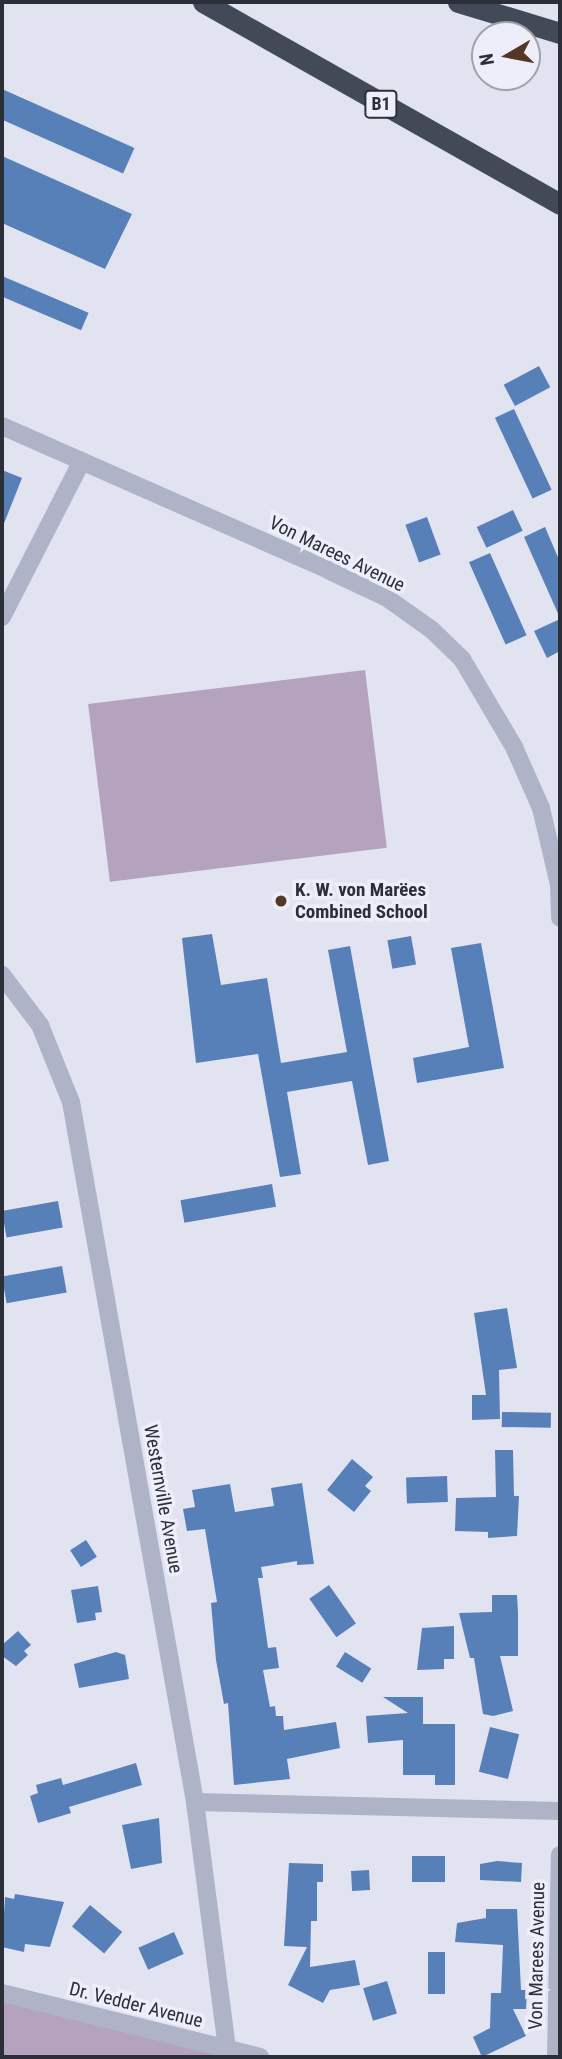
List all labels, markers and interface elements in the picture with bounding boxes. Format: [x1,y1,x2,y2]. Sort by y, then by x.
north arrow [471,21,541,91]
text: N [474,52,499,67]
road number: B1 [364,90,398,119]
street label: Von Marees Avenue [266,511,408,597]
place label: K. W. von Marëes Combined School [295,879,428,923]
marker: K. W. von Marëes Combined School [273,893,289,909]
street label: Westernville Avenue [139,1423,187,1575]
street label: Von Marees Avenue [524,1882,550,2030]
street label: Dr. Vedder Avenue [67,1977,205,2033]

